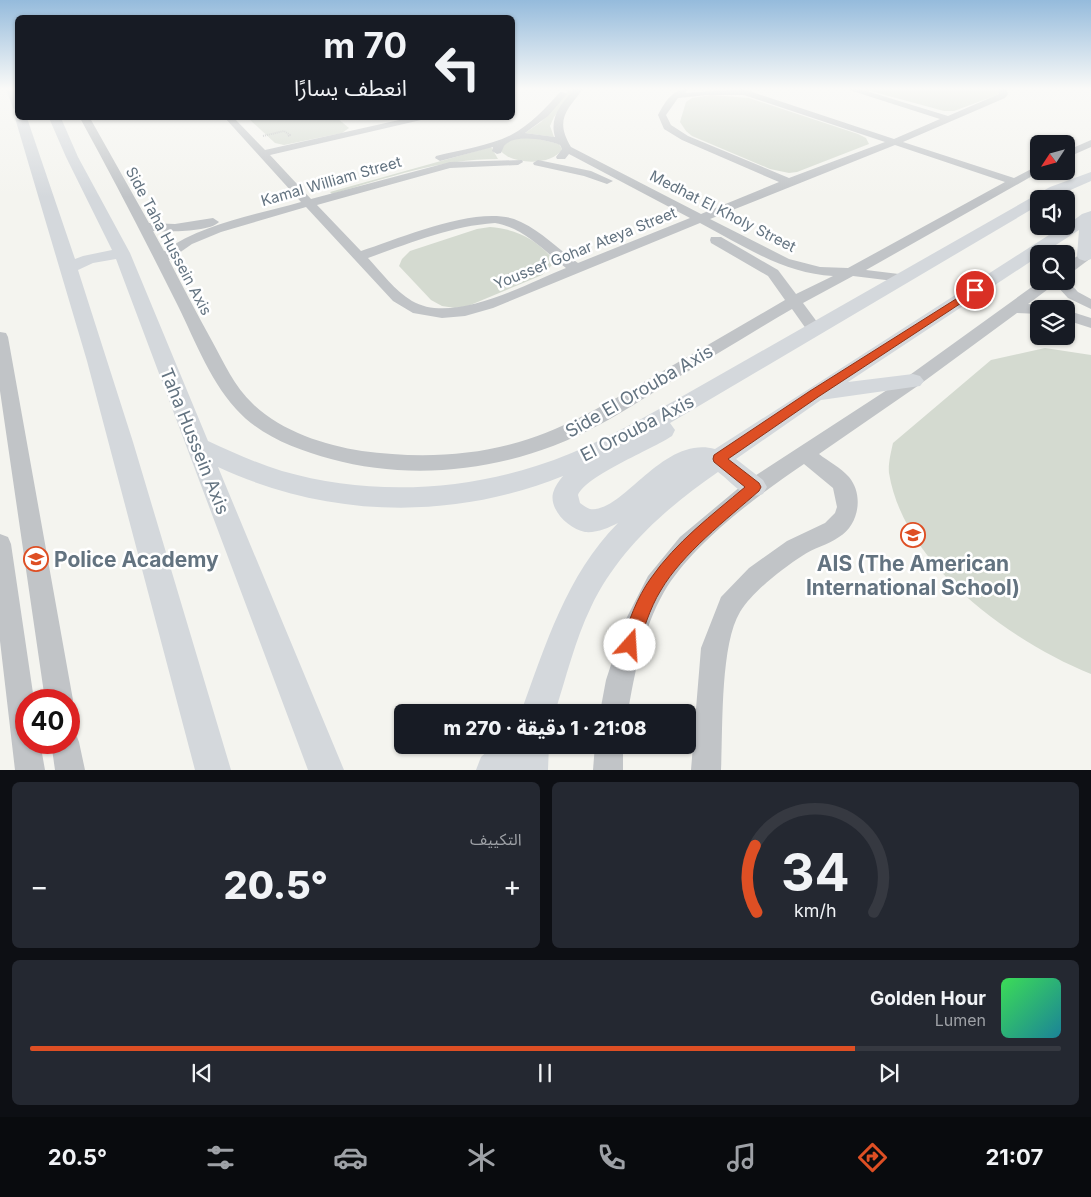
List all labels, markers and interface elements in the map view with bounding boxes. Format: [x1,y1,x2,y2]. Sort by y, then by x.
text: 70 m [323,24,407,66]
icon: left [425,35,490,100]
text: انعطف يسارًا [294,75,407,101]
north arrow [1030,135,1075,180]
map controls [1030,135,1075,345]
street label: Kamal William Street [259,152,404,210]
street label: Side Taha Hussein Axis [122,164,216,319]
street label: Medhat El Kholy Street [647,166,799,256]
button: sound [1030,190,1075,235]
street label: Youssef Gohar Ateya Street [491,203,679,293]
button: search [1030,245,1075,290]
pin [954,269,996,311]
icon: arrive [961,276,989,304]
button: layers [1030,300,1075,345]
street label: Side El Orouba Axis [561,340,717,442]
street label: Taha Hussein Axis [156,365,234,517]
street label: El Orouba Axis [577,390,697,466]
school or university icon: AIS (The American International School) [900,522,926,548]
school or university icon: Police Academy [23,546,49,572]
place label: Police Academy [54,547,219,572]
place label: AIS (The American International School) [806,551,1020,600]
position arrow [603,618,655,670]
speed limit sign: 40 [15,689,80,754]
text: 21:08 · 1 دقيقة · 270 m [443,717,647,740]
text: التكييف [470,829,522,849]
text: 34 [781,841,850,904]
text: 20.5° [223,862,328,908]
text: − [30,869,49,903]
text: + [503,869,521,903]
text: km/h [794,900,836,921]
text: Golden Hour [870,987,986,1010]
text: Lumen [935,1010,986,1030]
icon: previous [188,1059,216,1087]
icon: pause [531,1059,559,1087]
icon: next [875,1059,903,1087]
icon: filters [203,1140,238,1175]
icon: car [333,1140,368,1175]
icon: climate [464,1140,499,1175]
icon: phone [594,1140,629,1175]
icon: music [724,1140,759,1175]
icon: directions [855,1140,890,1175]
text: 20.5° [48,1144,107,1170]
text: 21:07 [985,1144,1043,1170]

